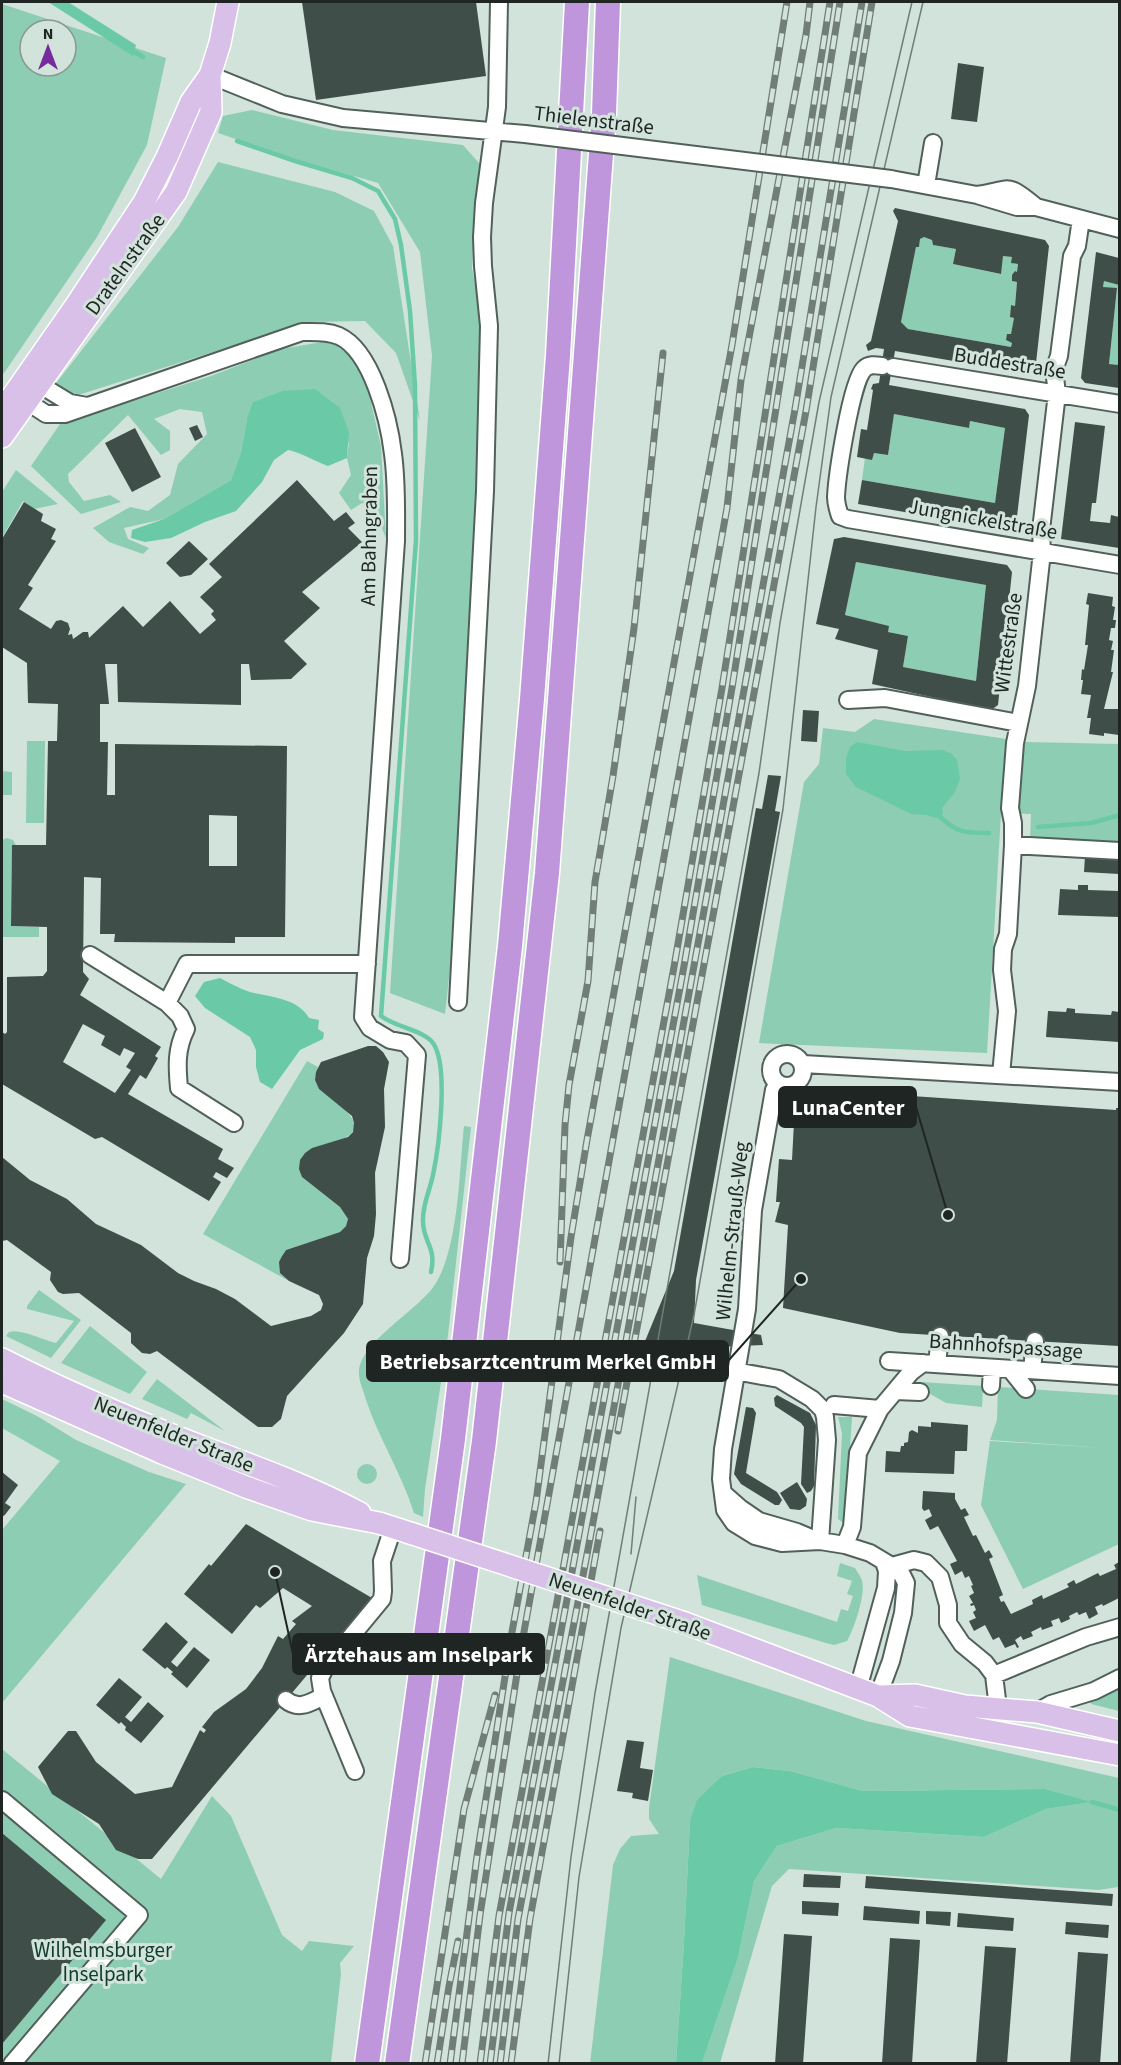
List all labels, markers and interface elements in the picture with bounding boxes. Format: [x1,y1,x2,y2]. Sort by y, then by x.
north arrow [18,18,78,78]
text: N [43,23,53,45]
street label: Thielenstraße [532,98,656,142]
street label: Dratelnstraße [78,207,172,321]
street label: Buddestraße [952,339,1068,387]
street label: Am Bahngraben [353,466,385,606]
street label: Jungnickelstraße [906,491,1060,547]
street label: Wittestraße [986,591,1030,695]
callout: LunaCenter [779,1087,916,1127]
text: LunaCenter [792,1092,905,1124]
street label: Wilhelm-Strauß-Weg [708,1139,756,1322]
street label: Bahnhofspassage [928,1326,1084,1366]
callout: Betriebsarztcentrum Merkel GmbH [367,1341,728,1381]
text: Betriebsarztcentrum Merkel GmbH [379,1346,717,1378]
street label: Neuenfelder Straße [89,1388,259,1480]
street label: Neuenfelder Straße [545,1564,715,1648]
callout: Ärztehaus am Inselpark [293,1634,544,1674]
text: Ärztehaus am Inselpark [304,1639,533,1671]
park label: Wilhelmsburger Inselpark [34,1935,173,1989]

